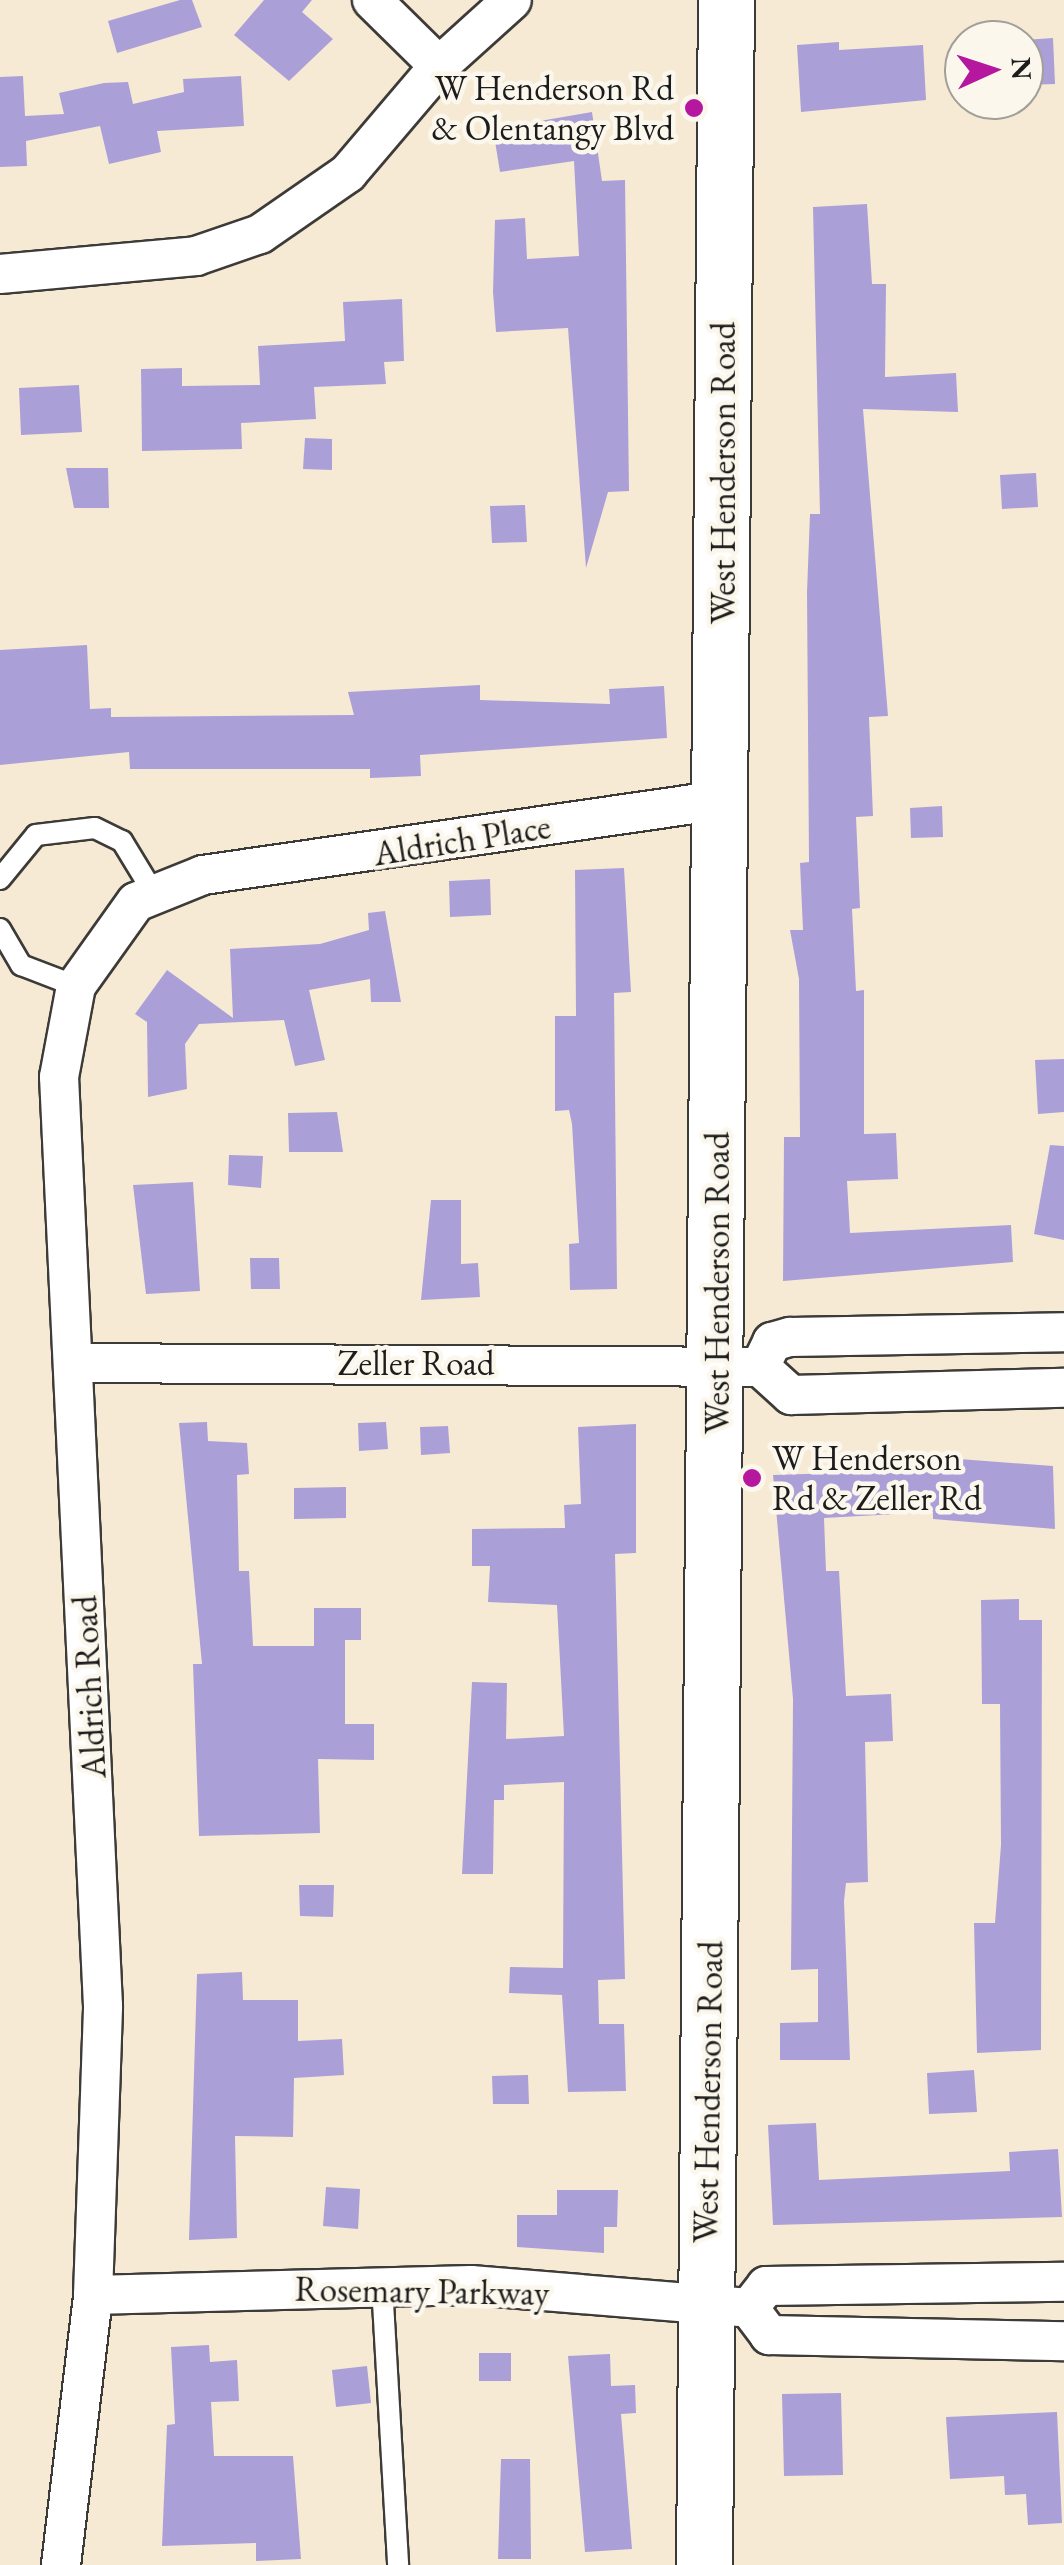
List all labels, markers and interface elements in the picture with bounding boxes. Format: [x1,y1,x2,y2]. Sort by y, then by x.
north arrow [944,20,1044,120]
text: N [1003,56,1041,81]
place label: W Henderson Rd & Olentangy Blvd [431,67,674,149]
marker: W Henderson Rd & Olentangy Blvd [683,97,705,119]
street label: West Henderson Road [702,322,744,624]
street label: Aldrich Place [370,805,554,875]
street label: West Henderson Road [696,1132,738,1434]
street label: Zeller Road [337,1342,495,1384]
place label: W Henderson Rd & Zeller Rd [772,1437,982,1519]
marker: W Henderson Rd & Zeller Rd [741,1467,763,1489]
street label: Aldrich Road [63,1594,115,1780]
street label: West Henderson Road [684,1940,732,2244]
street label: Rosemary Parkway [294,2268,550,2314]

